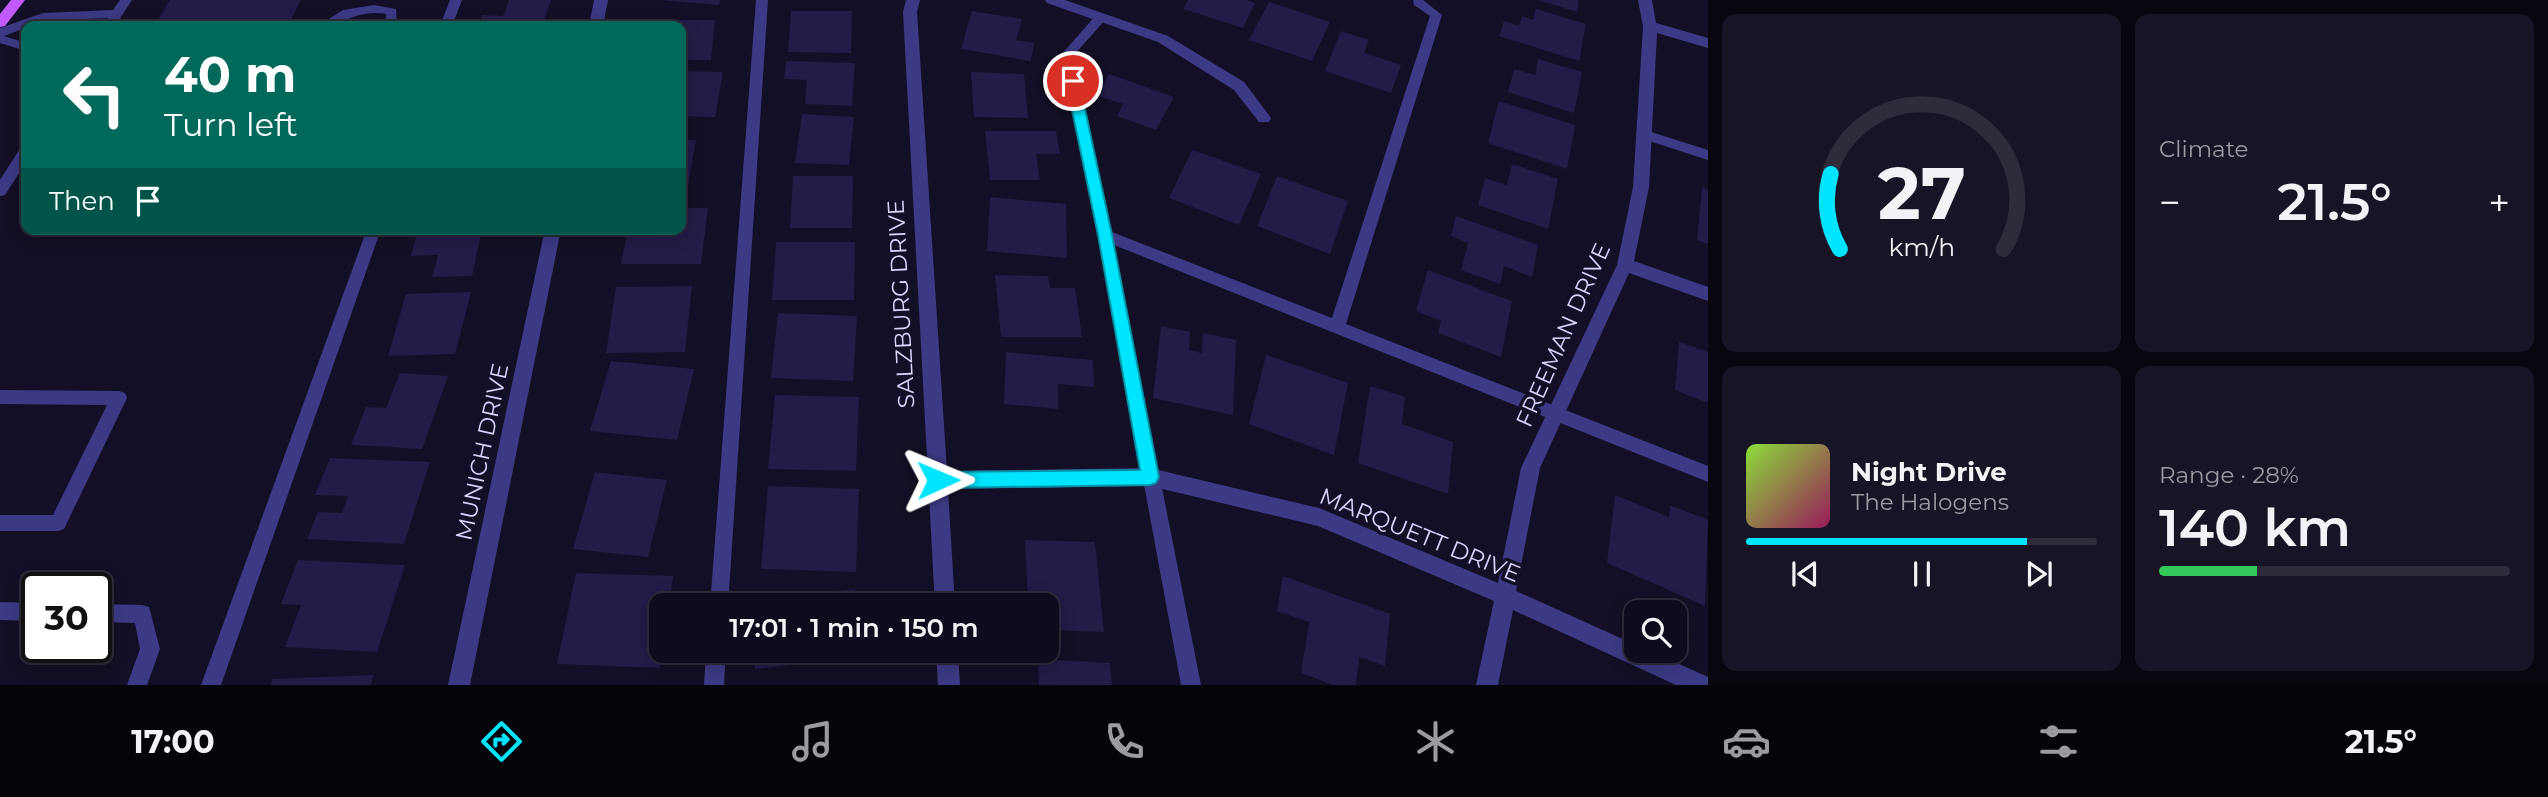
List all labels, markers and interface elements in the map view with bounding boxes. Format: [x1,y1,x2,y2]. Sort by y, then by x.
text: 40 m [164,45,296,104]
icon: left [49,49,140,140]
pin [1043,51,1103,111]
icon: arrive [1054,62,1092,100]
text: Turn left [164,105,298,144]
text: Climate [2159,135,2248,163]
text: 27 [1877,149,1966,237]
text: 21.5° [2277,170,2392,233]
text: − [2159,179,2181,226]
text: + [2488,179,2510,226]
icon: arrive [129,182,167,220]
text: Then [49,185,115,217]
street label: SALZBURG DRIVE [882,199,920,409]
text: km/h [1888,232,1955,262]
street label: FREEMAN DRIVE [1510,239,1616,431]
street label: MUNICH DRIVE [450,361,514,543]
position arrow [901,443,975,517]
text: Night Drive [1851,456,2007,488]
text: Range · 28% [2159,461,2299,489]
street label: MARQUETT DRIVE [1316,482,1524,588]
text: The Halogens [1851,488,2009,516]
text: 140 km [2159,496,2351,559]
icon: previous [1786,555,1824,593]
icon: pause [1903,555,1941,593]
icon: next [2020,555,2058,593]
speed limit sign: 30 [21,572,112,663]
map controls [1624,600,1687,663]
button: search [1624,600,1687,663]
text: 17:01 · 1 min · 150 m [729,612,979,644]
icon: directions [477,717,526,766]
icon: music [788,717,837,766]
icon: phone [1100,717,1149,766]
icon: climate [1411,717,1460,766]
icon: car [1722,717,1771,766]
icon: filters [2034,717,2083,766]
text: 17:00 [131,722,215,761]
text: 21.5° [2345,722,2417,761]

